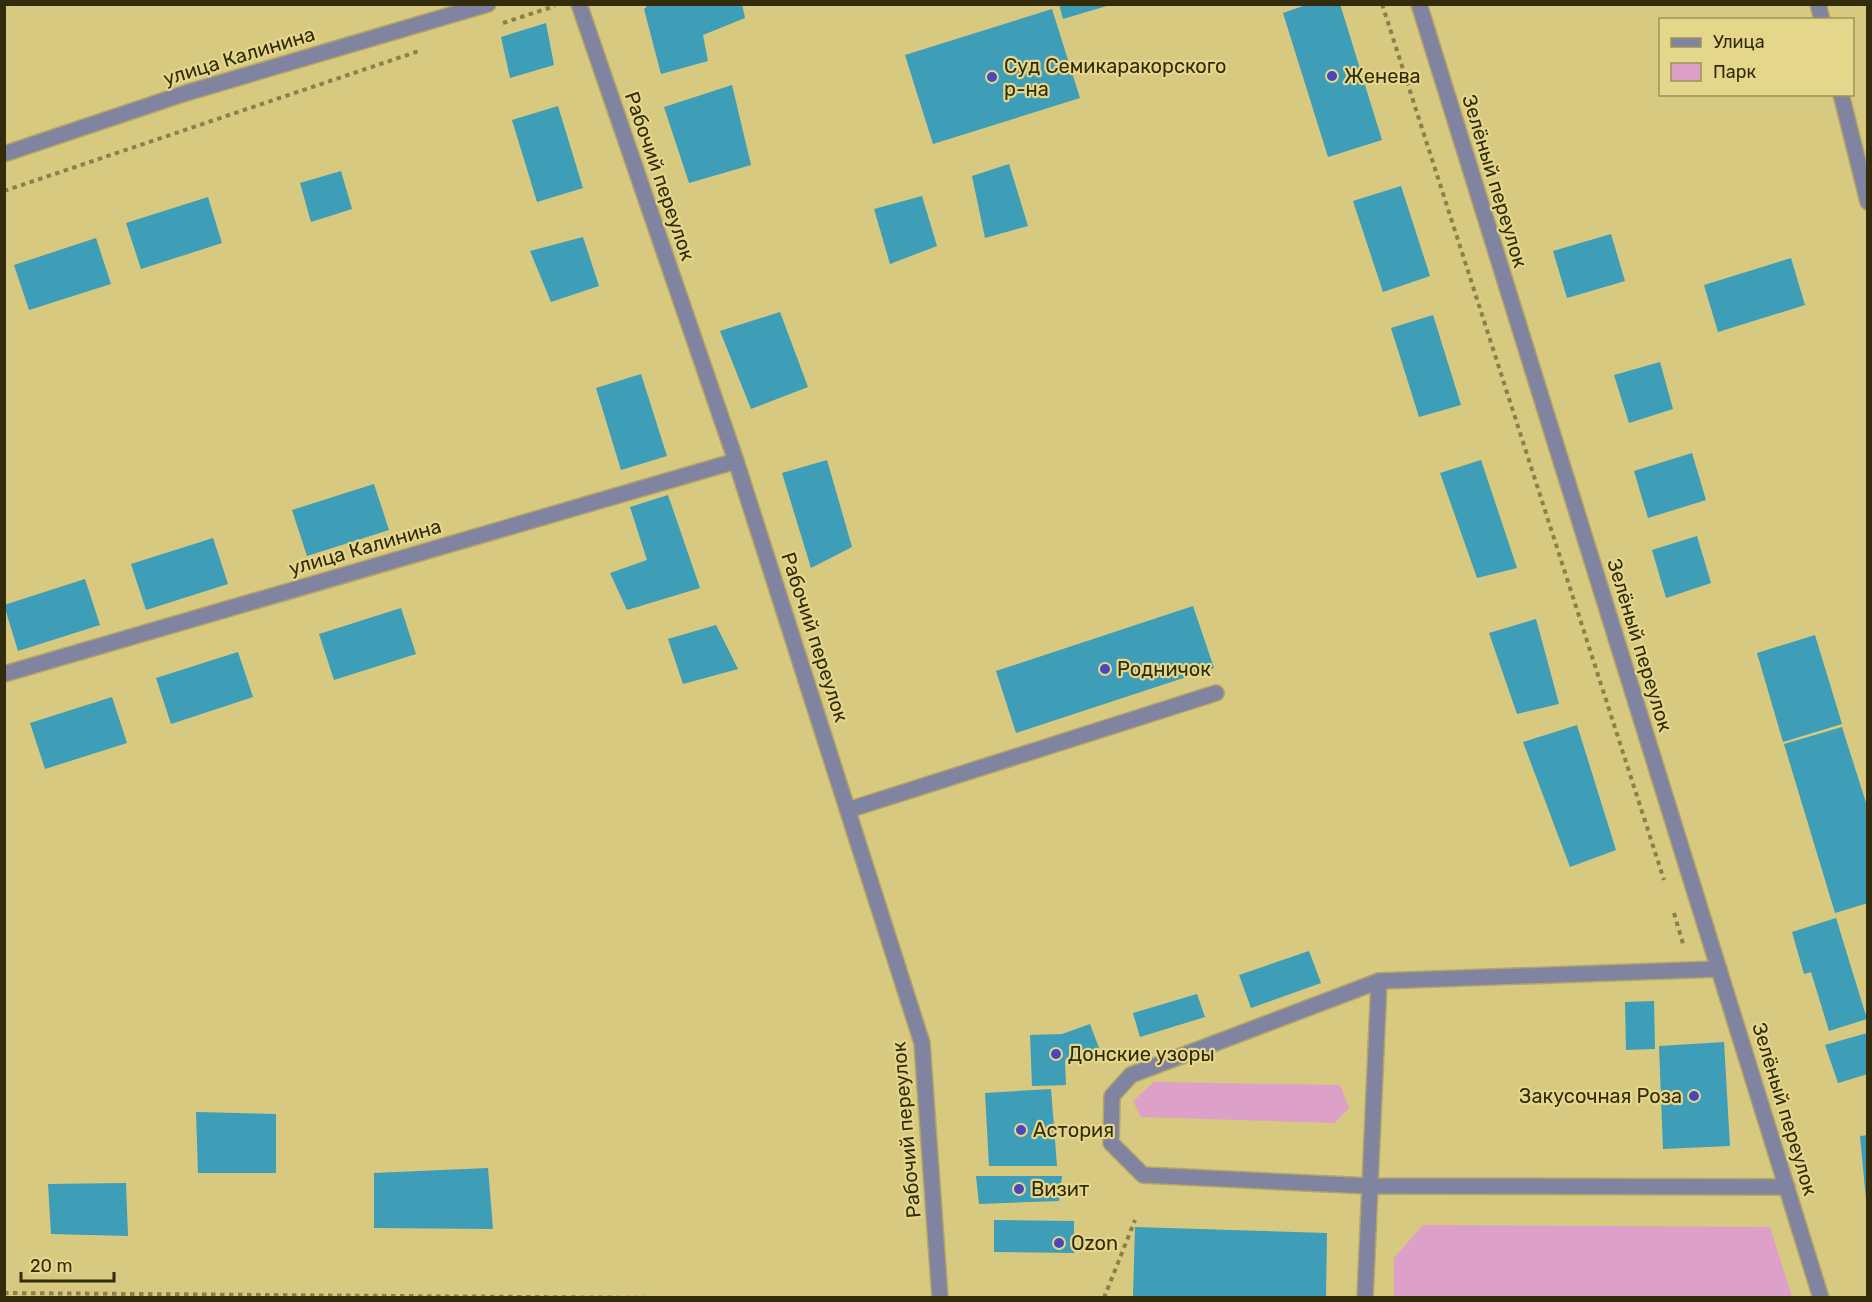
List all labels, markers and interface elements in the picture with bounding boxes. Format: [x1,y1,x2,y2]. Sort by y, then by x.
legend [1659,18,1854,96]
street label: улица Калинина [160,21,318,91]
text: Улица [1713,31,1765,53]
place label: Суд Семикаракорского р-на [1004,54,1227,101]
text: Парк [1713,61,1757,83]
place label: Женева [1344,64,1421,88]
marker: Женева [1325,69,1339,83]
marker: Суд Семикаракорского р-на [985,70,999,84]
street label: Рабочий переулок [620,88,700,264]
street label: Зелёный переулок [1457,92,1533,271]
street label: улица Калинина [286,514,444,580]
street label: Рабочий переулок [776,549,854,725]
street label: Зелёный переулок [1602,556,1678,735]
place label: Родничок [1117,657,1211,681]
marker: Родничок [1098,662,1112,676]
street label: Зелёный переулок [1747,1020,1823,1199]
street label: Рабочий переулок [886,1040,926,1219]
place label: Донские узоры [1068,1042,1215,1066]
marker: Донские узоры [1049,1047,1063,1061]
place label: Закусочная Роза [1519,1084,1682,1108]
marker: Закусочная Роза [1687,1089,1701,1103]
place label: Астория [1033,1118,1114,1142]
marker: Астория [1014,1123,1028,1137]
place label: Визит [1031,1177,1089,1201]
marker: Визит [1012,1182,1026,1196]
place label: Ozon [1071,1231,1118,1255]
marker: Ozon [1052,1236,1066,1250]
scale bar [21,1245,114,1283]
text: 20 m [30,1255,72,1277]

